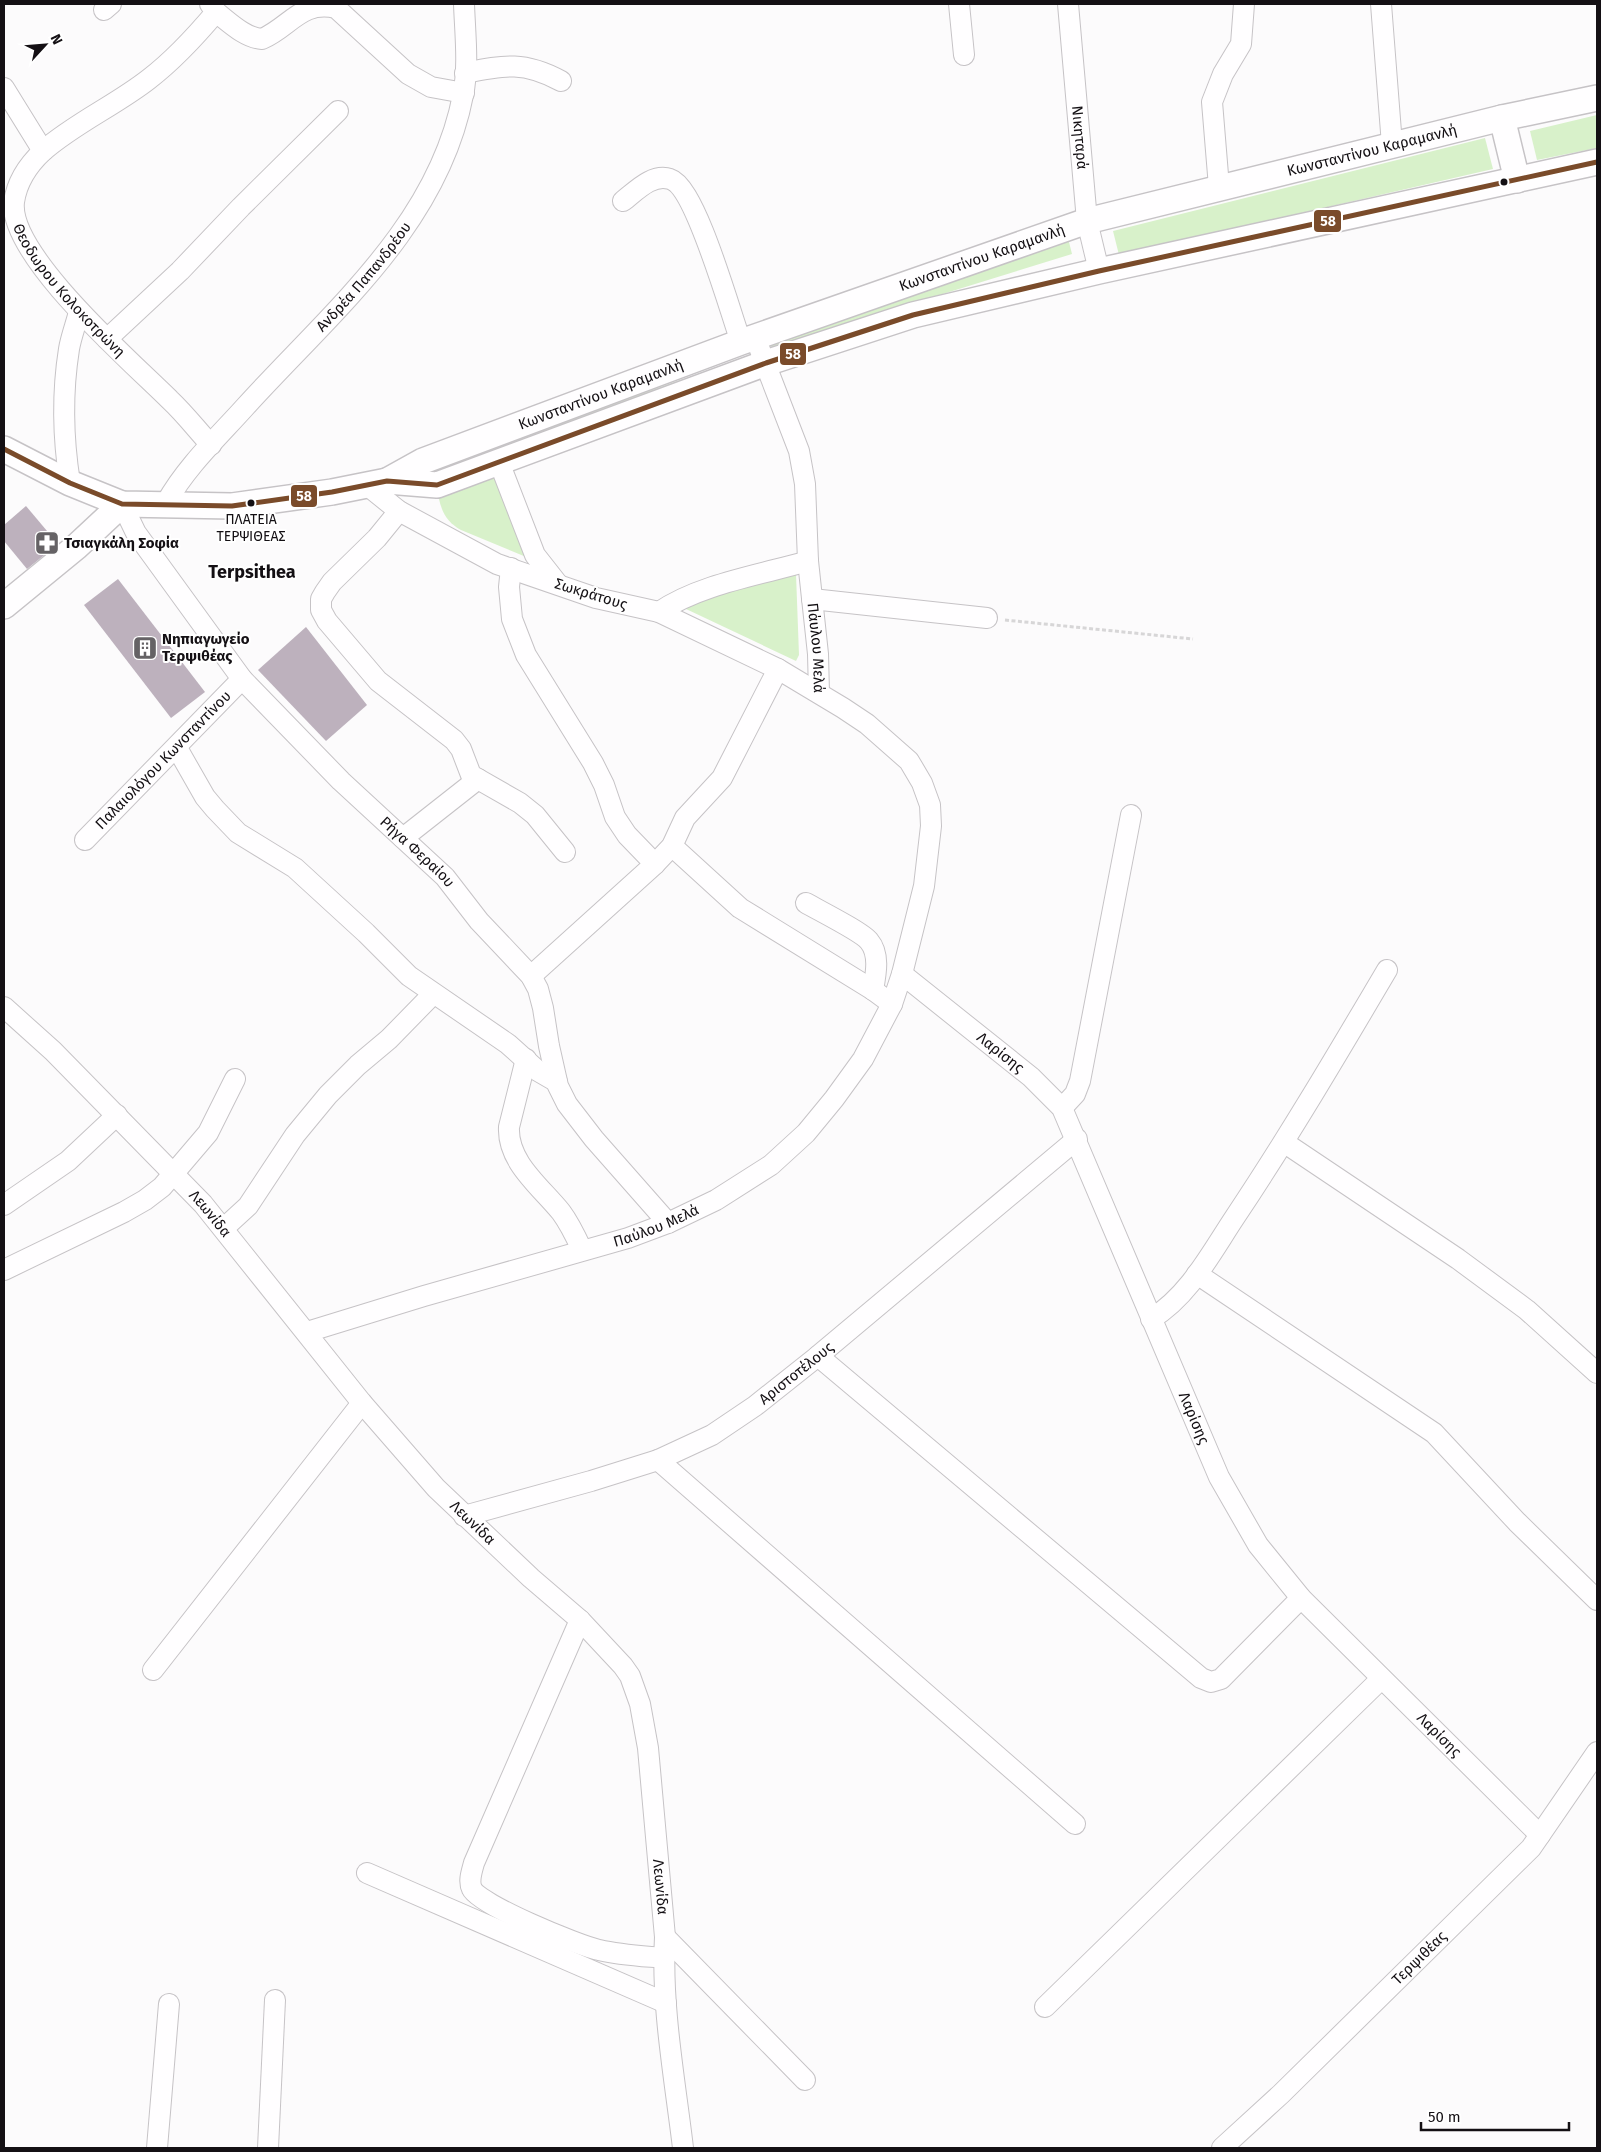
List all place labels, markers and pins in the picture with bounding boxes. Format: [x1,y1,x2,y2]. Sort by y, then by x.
unlabelled marker [1499,177,1509,187]
marker: ΠΛΑΤΕΙΑ ΤΕΡΨΙΘΕΑΣ [246,498,256,508]
place label: ΠΛΑΤΕΙΑ ΤΕΡΨΙΘΕΑΣ [217,511,285,545]
pharmacy icon: Τσιαγκάλη Σοφία [34,530,60,556]
place label: Τσιαγκάλη Σοφία [64,534,179,552]
place label: Νηπιαγωγείο Τερψιθέας [162,630,250,665]
building icon: Νηπιαγωγείο Τερψιθέας [132,635,158,661]

